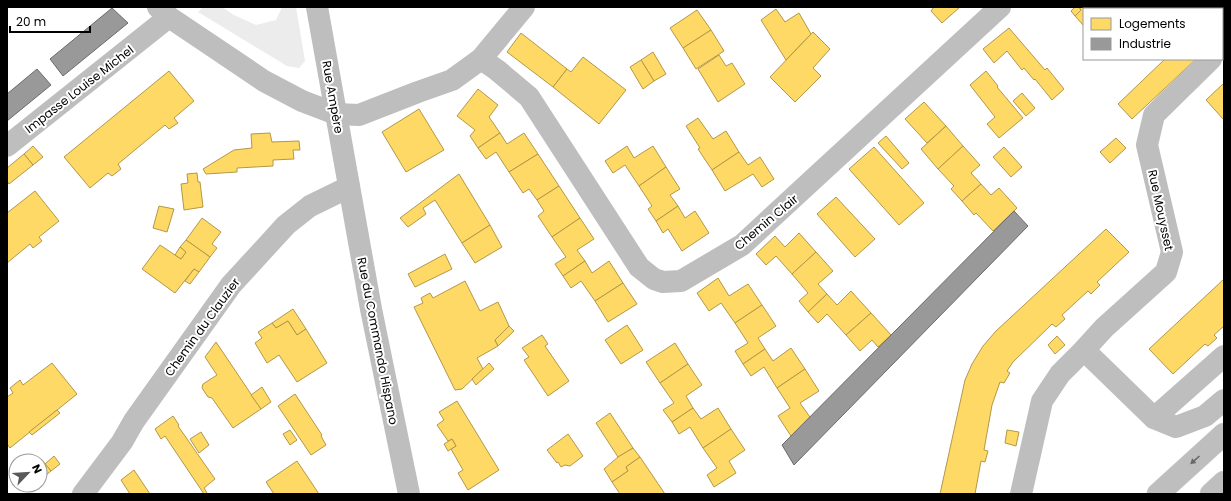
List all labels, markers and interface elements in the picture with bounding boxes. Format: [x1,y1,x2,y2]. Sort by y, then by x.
scale bar [10,8,90,34]
legend [1083,8,1223,60]
text: 20 m [16,13,46,30]
text: Logements [1119,15,1186,32]
text: Industrie [1119,35,1171,52]
street label: Impasse Louise Michel [21,41,137,137]
street label: Rue Ampère [318,59,348,135]
street label: Rue Mouysset [1144,168,1178,252]
street label: Chemin Clair [731,190,802,254]
street label: Rue du Commando Hispano [353,256,403,426]
street label: Chemin du Clauzier [160,274,244,380]
north arrow [8,453,48,493]
one-way arrow [1190,455,1200,465]
text: N [28,462,46,476]

